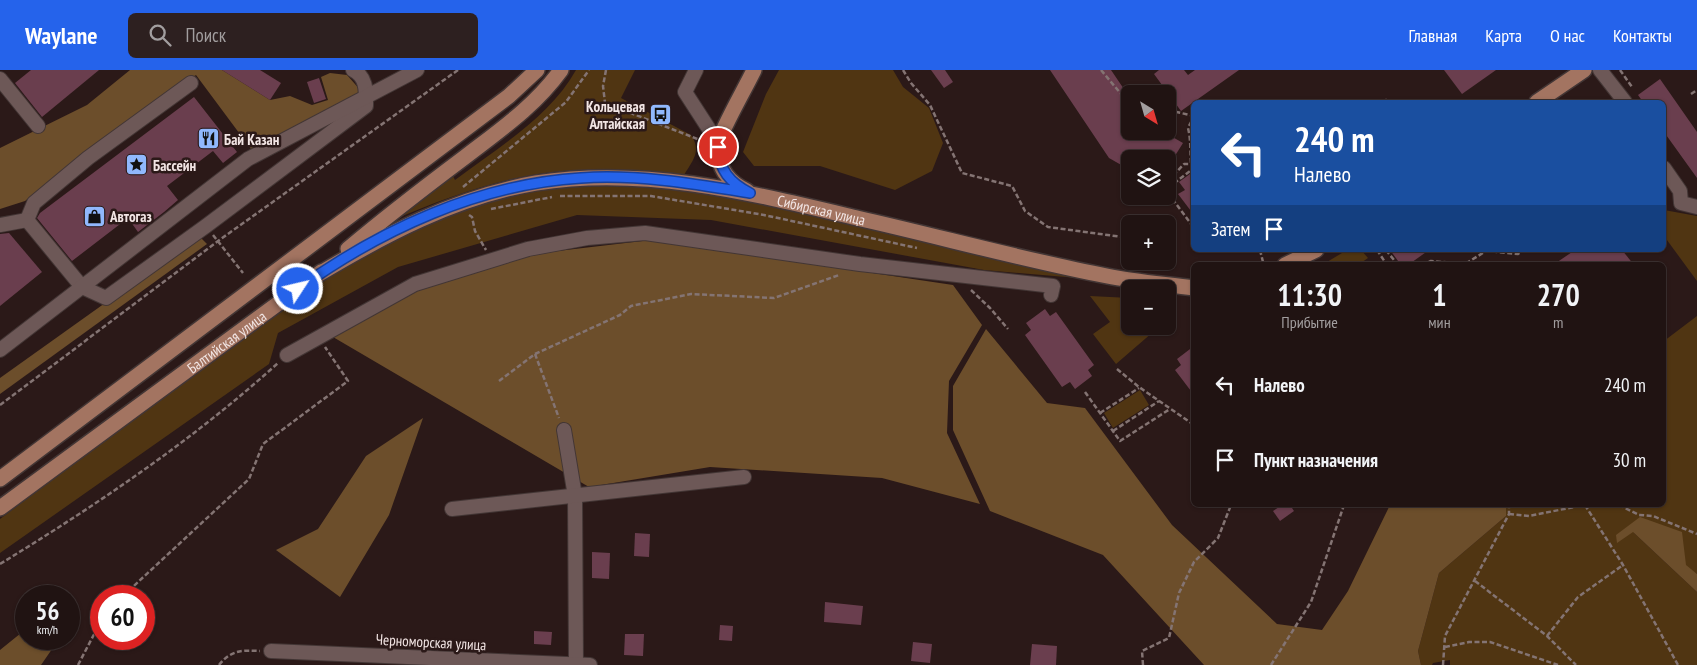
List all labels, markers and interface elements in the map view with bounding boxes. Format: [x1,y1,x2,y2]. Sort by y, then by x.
search box [128,13,478,58]
text: Waylane [25,20,98,51]
icon: search [146,21,174,49]
text: Поиск [186,23,226,47]
text: Главная [1409,24,1457,47]
text: Карта [1485,24,1522,47]
text: О нас [1550,24,1585,47]
text: Контакты [1613,24,1672,47]
north arrow [1121,85,1176,140]
map controls [1121,85,1176,335]
place label: Кольцевая Алтайская [586,97,645,133]
bus stop icon: Кольцевая Алтайская [649,103,673,127]
text: 240 m [1294,116,1375,162]
icon: left [1211,120,1276,185]
pin [697,126,739,168]
restaurant icon: Бай Казан [196,127,220,151]
place label: Бай Казан [224,130,280,149]
icon: arrive [704,133,732,161]
button: layers [1121,150,1176,205]
place icon: Бассейн [125,153,149,177]
place label: Бассейн [153,156,197,175]
text: Налево [1294,160,1351,188]
street label: Сибирская улица [775,190,867,229]
shop icon: Автогаз [82,204,106,228]
place label: Автогаз [109,207,152,226]
button: + [1121,215,1176,270]
icon: arrive [1260,215,1288,243]
text: Затем [1211,217,1250,241]
position arrow [271,262,323,314]
text: 11:30 [1277,275,1342,314]
text: 1 [1432,275,1447,314]
text: 270 [1537,275,1580,314]
button: − [1121,280,1176,335]
street label: Балтийская улица [183,306,270,377]
text: Прибытие [1281,312,1338,332]
text: мин [1428,312,1451,332]
text: m [1553,312,1564,332]
icon: left [1211,371,1239,399]
text: Налево [1254,373,1305,397]
text: 240 m [1604,373,1646,397]
icon: arrive [1211,446,1239,474]
text: Пункт назначения [1254,448,1378,472]
text: 30 m [1613,448,1646,472]
speed limit sign: 60 [90,585,155,650]
text: 56 [36,595,59,627]
text: km/h [37,622,58,637]
street label: Черноморская улица [375,630,487,654]

